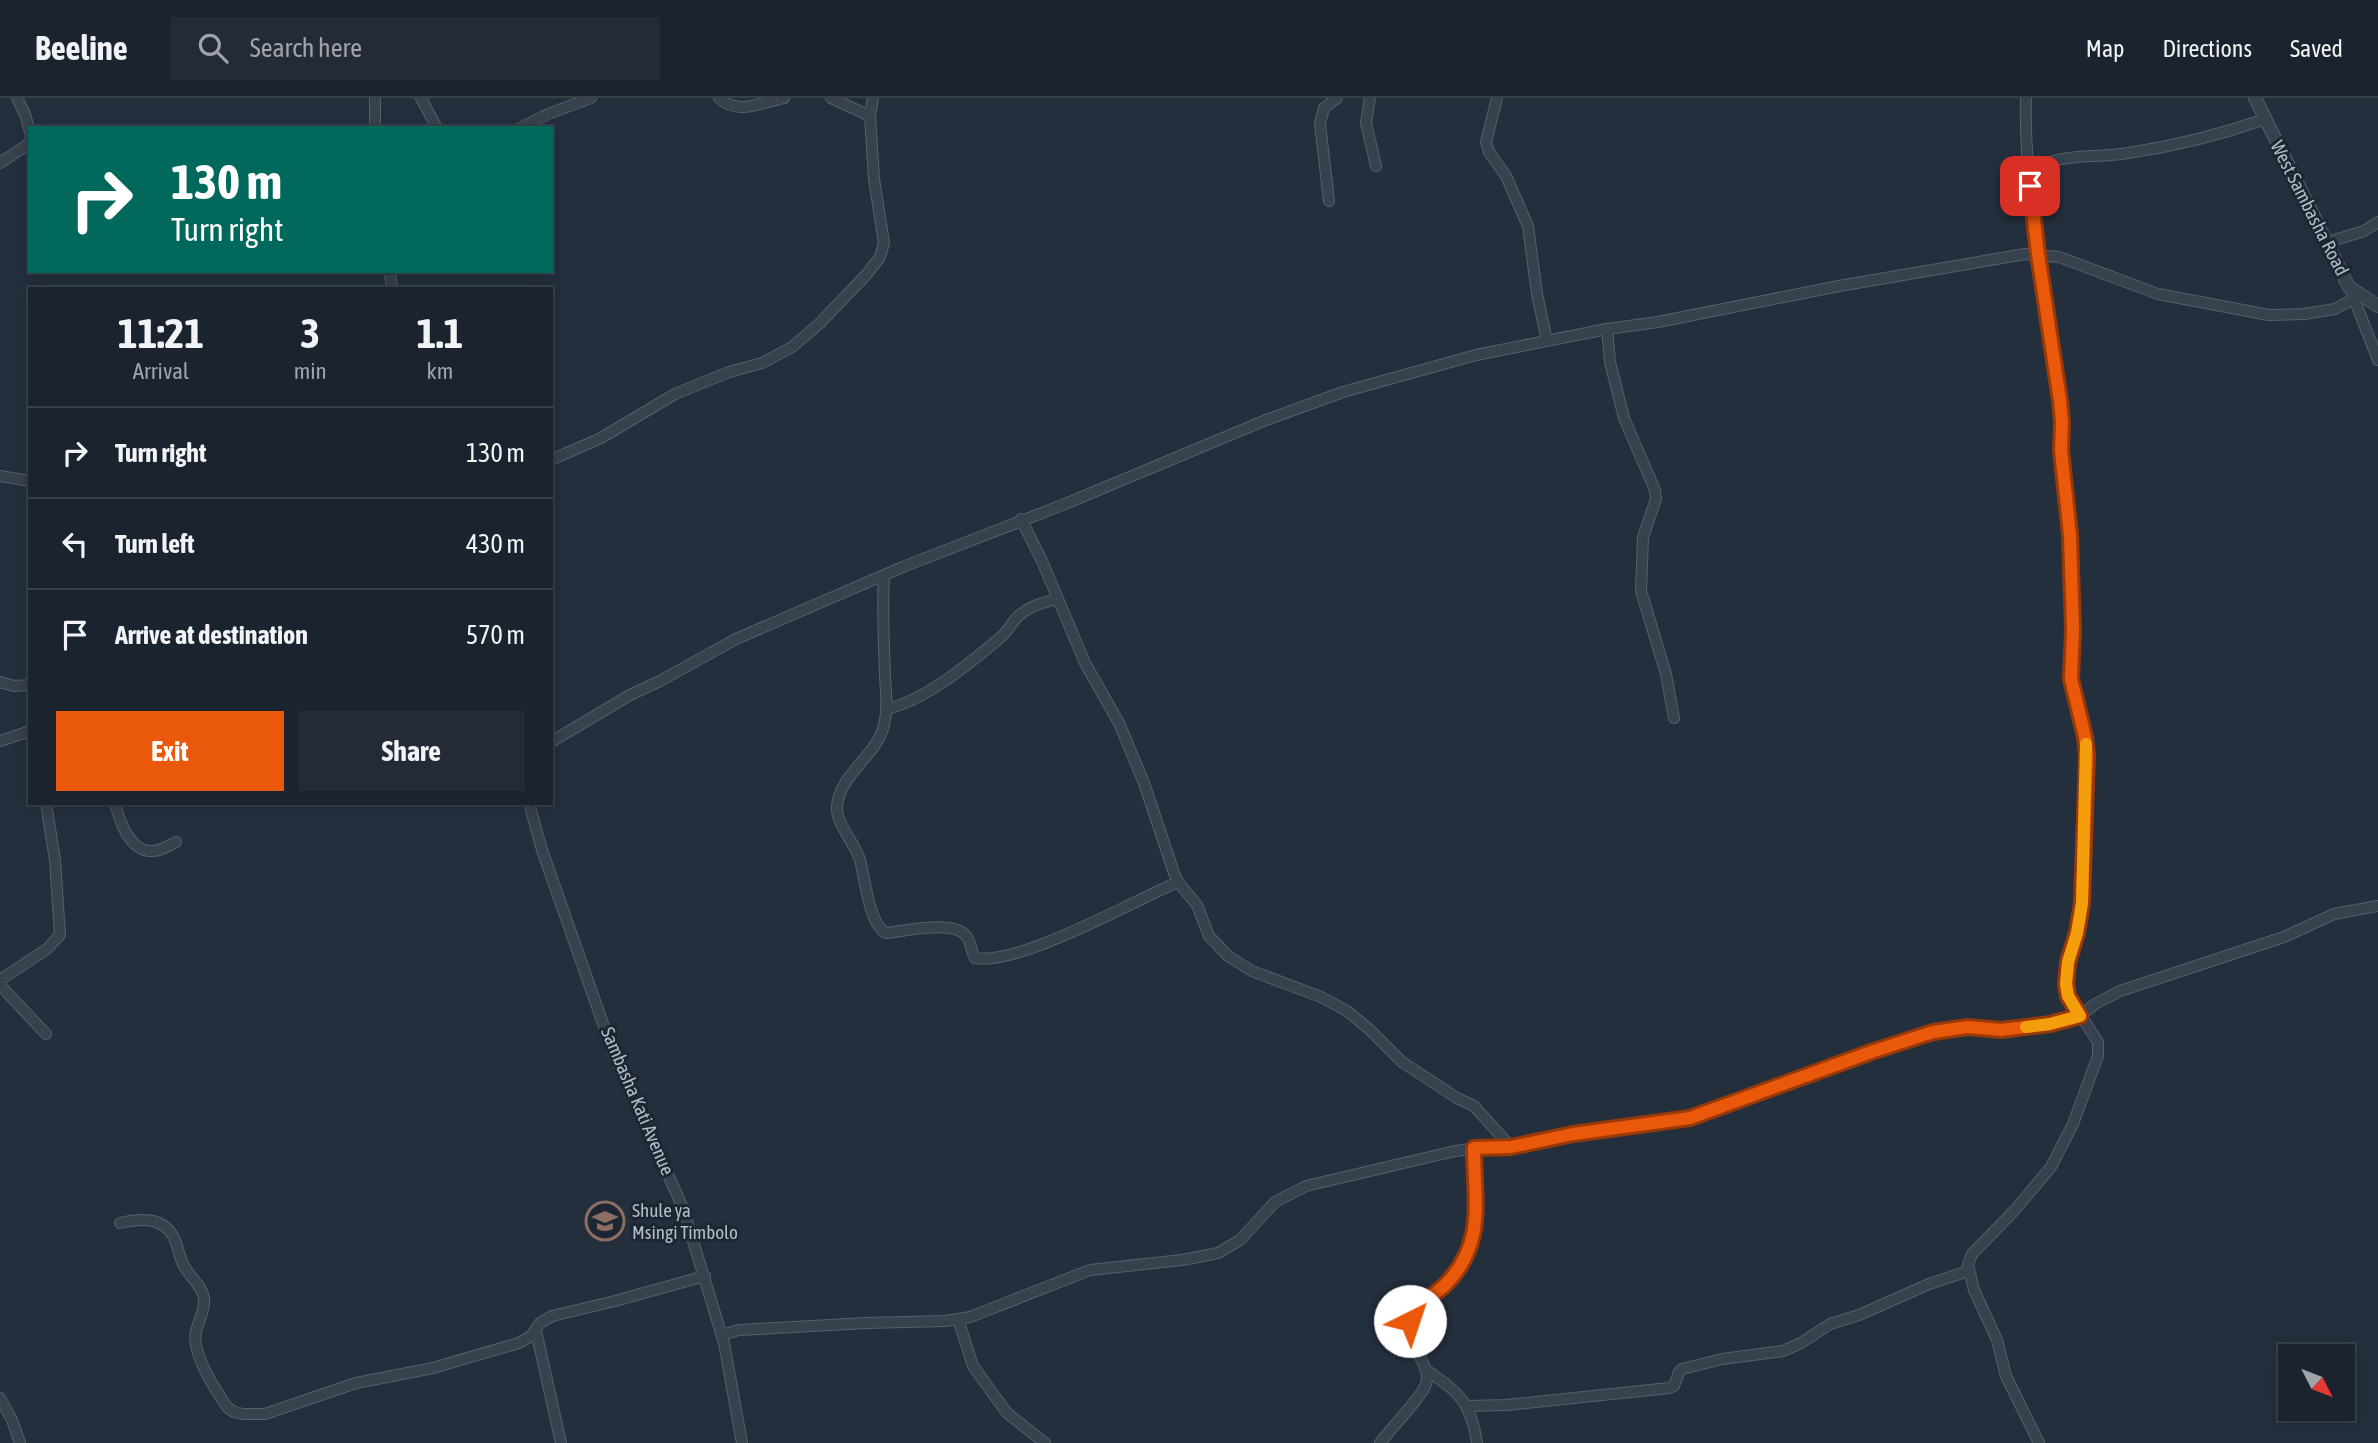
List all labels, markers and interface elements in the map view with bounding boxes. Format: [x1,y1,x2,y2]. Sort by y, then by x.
search box [170,17,660,80]
text: Beeline [35,29,128,67]
icon: search [194,29,232,67]
text: Search here [250,33,362,63]
text: Map [2086,35,2124,62]
text: Directions [2162,35,2252,62]
text: Saved [2290,35,2343,62]
street label: West Sambasha Road [2266,137,2354,279]
text: 130 m [171,153,282,209]
icon: right [56,154,147,245]
pin [2000,156,2060,216]
icon: arrive [2011,167,2049,205]
text: Turn right [171,211,284,248]
text: 11:21 [118,309,204,357]
text: 3 [300,309,320,357]
text: 1.1 [416,309,463,357]
text: Arrival [133,358,189,384]
text: min [294,358,327,384]
text: km [427,358,453,384]
icon: right [56,434,94,472]
text: Turn right [115,438,206,468]
text: 130 m [466,438,525,468]
icon: left [56,525,94,563]
text: Turn left [115,529,195,559]
text: 430 m [466,529,525,559]
icon: arrive [56,616,94,654]
text: Arrive at destination [115,620,308,650]
text: 570 m [466,620,525,650]
button: Exit [56,711,284,791]
button: Share [298,711,525,791]
street label: Sambasha Kati Avenue [597,1024,679,1178]
place label: Shule ya Msingi Timbolo [632,1199,738,1243]
school or university icon: Shule ya Msingi Timbolo [584,1200,626,1242]
position arrow [1373,1284,1447,1358]
north arrow [2278,1344,2356,1421]
map controls [2278,1344,2355,1421]

